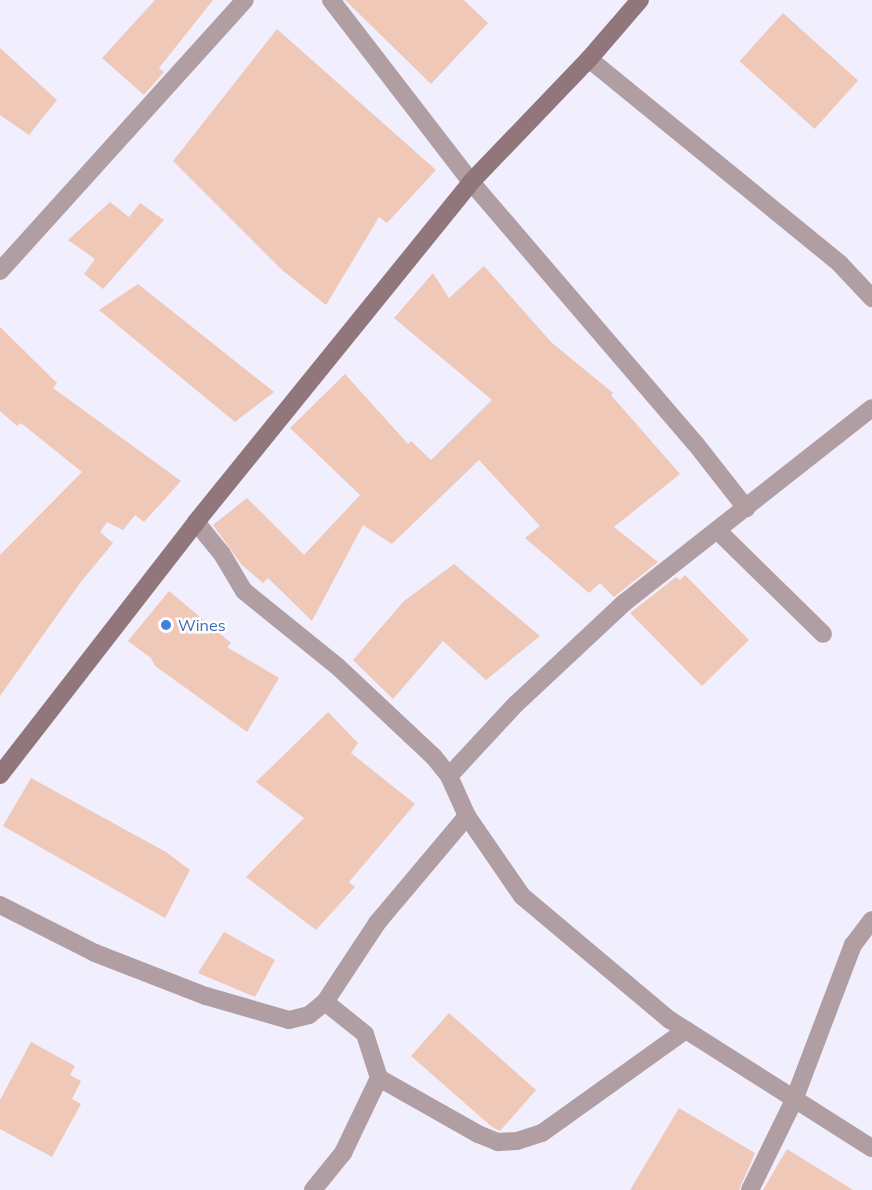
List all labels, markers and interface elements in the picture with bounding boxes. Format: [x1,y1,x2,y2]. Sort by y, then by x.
place label: Wines [178,615,226,635]
marker: Wines [159,618,173,632]

